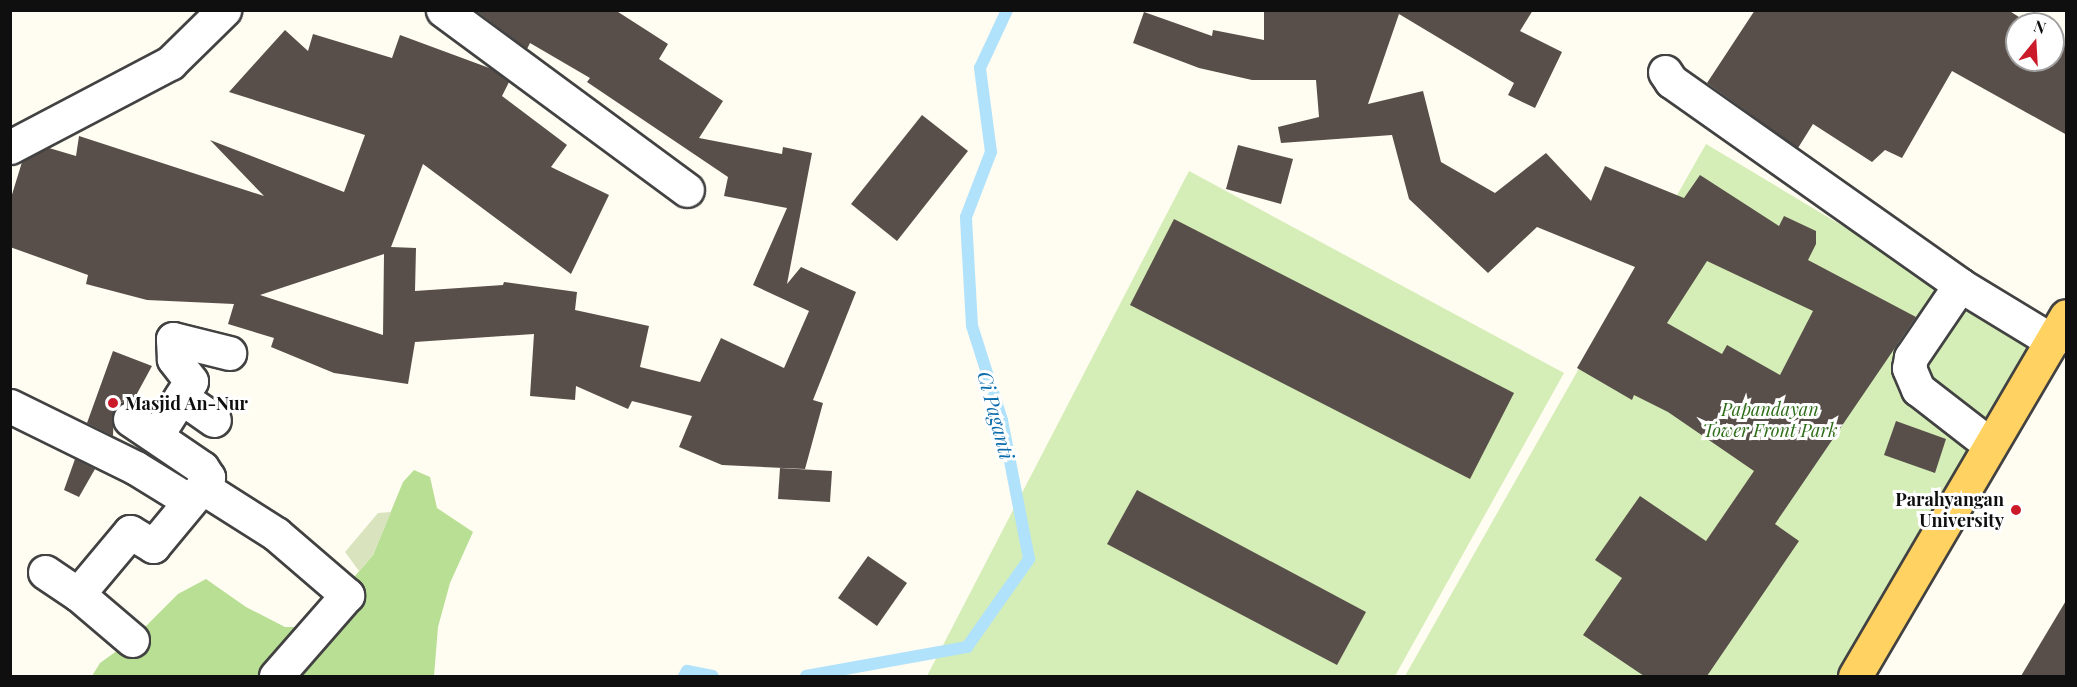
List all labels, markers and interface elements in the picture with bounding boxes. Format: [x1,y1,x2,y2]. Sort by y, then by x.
north arrow [2005,12,2065,72]
text: N [2031,15,2049,38]
water label: Ci Paganti [974,368,1020,462]
place label: Masjid An-Nur [125,392,249,414]
marker: Masjid An-Nur [106,396,120,410]
park label: Papandayan Tower Front Park [1703,399,1837,442]
place label: Parahyangan University [1895,489,2004,532]
marker: Parahyangan University [2009,503,2023,517]

